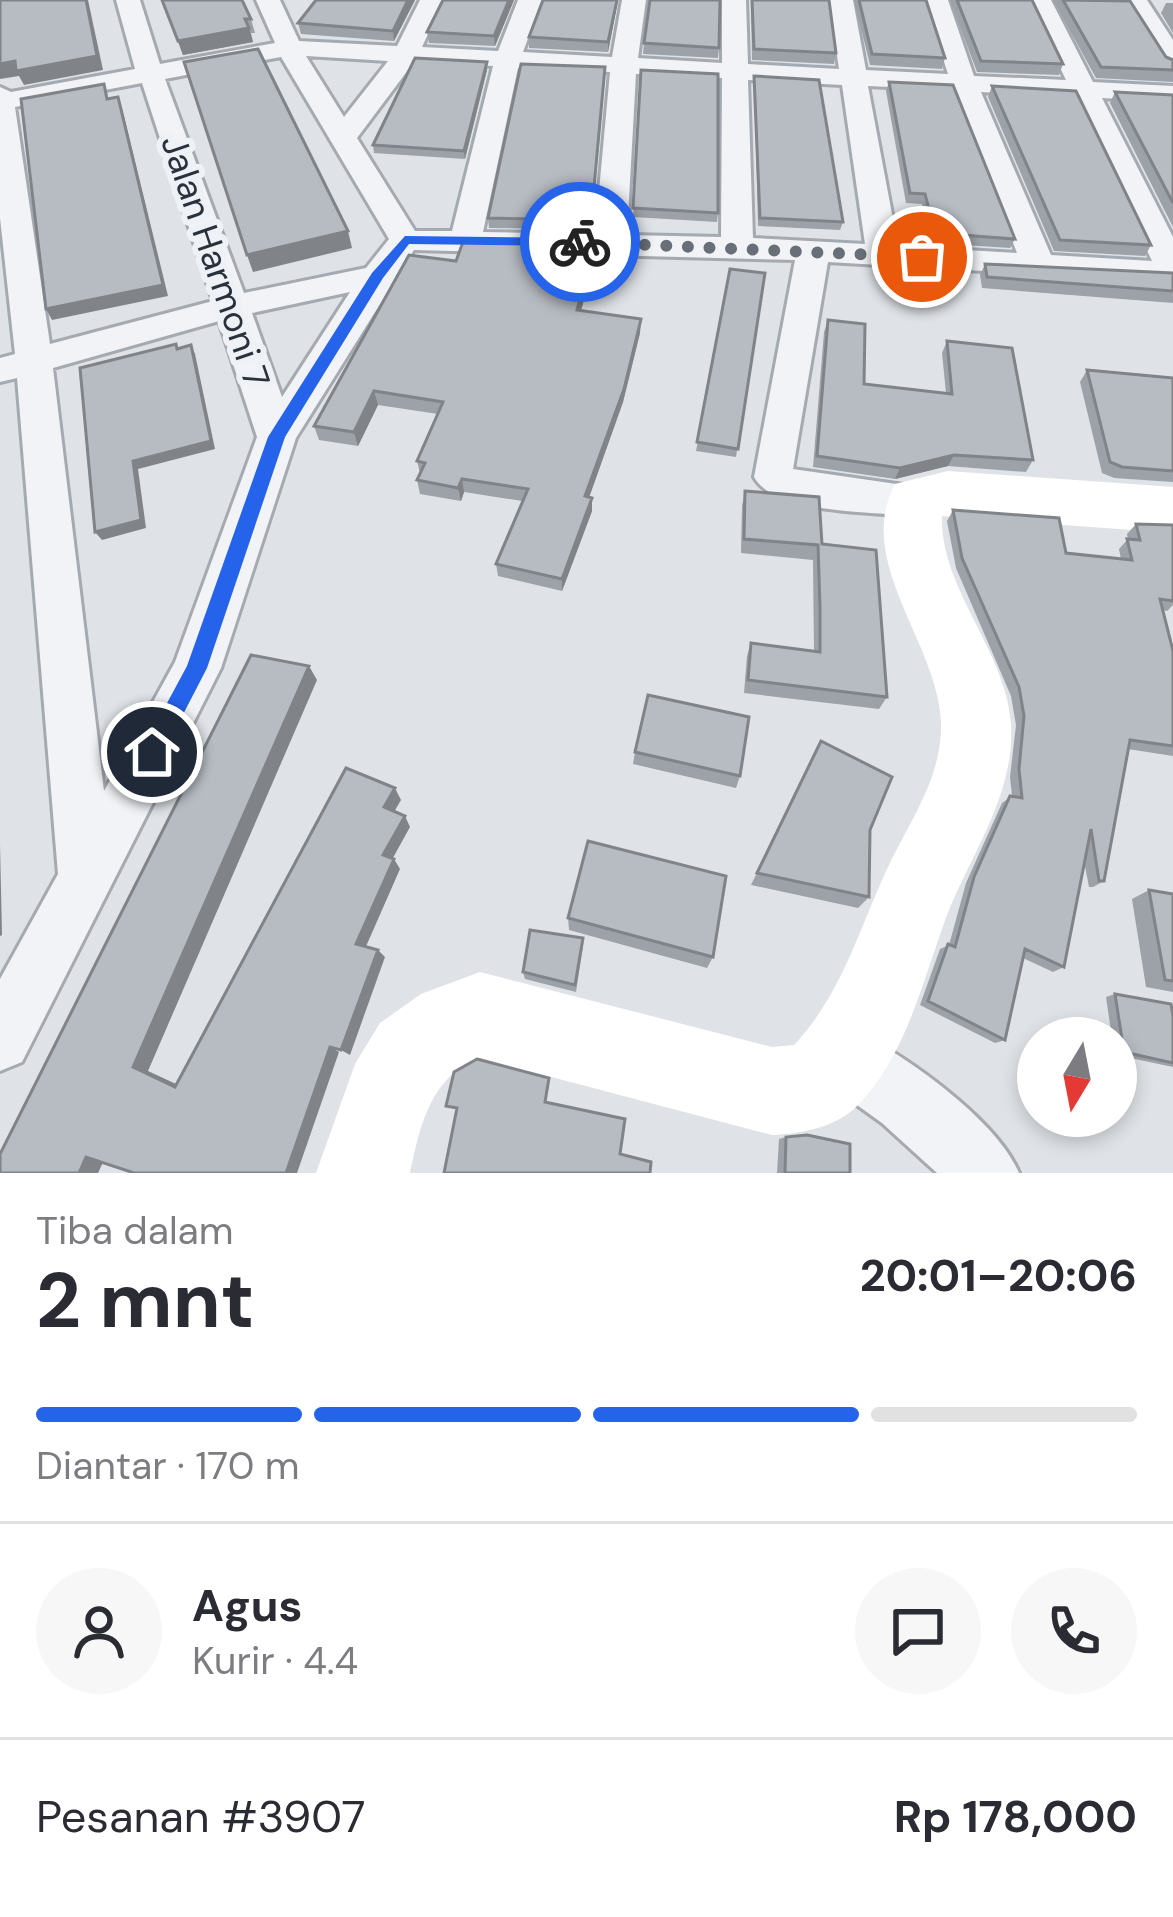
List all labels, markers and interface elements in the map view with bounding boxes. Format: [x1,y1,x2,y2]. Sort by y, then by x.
street label: Jalan Harmoni 7 [150,129,281,394]
courier [520,182,640,302]
pin [871,206,973,308]
icon: bike [547,209,613,275]
icon: bag [889,224,955,290]
pin [101,701,203,803]
icon: home [119,719,185,785]
north arrow [1017,1017,1137,1137]
map controls [1017,1017,1137,1137]
text: Tiba dalam [36,1205,234,1256]
text: 20:01–20:06 [860,1246,1137,1305]
text: 2 mnt [36,1250,255,1351]
text: Diantar · 170 m [36,1440,299,1491]
button: person [36,1568,162,1694]
button: chat [855,1568,981,1694]
button: phone [1011,1568,1137,1694]
text: Agus [192,1576,302,1635]
text: Kurir · 4.4 [192,1635,358,1686]
text: Pesanan #3907 [36,1787,365,1846]
text: Rp 178,000 [894,1787,1137,1846]

